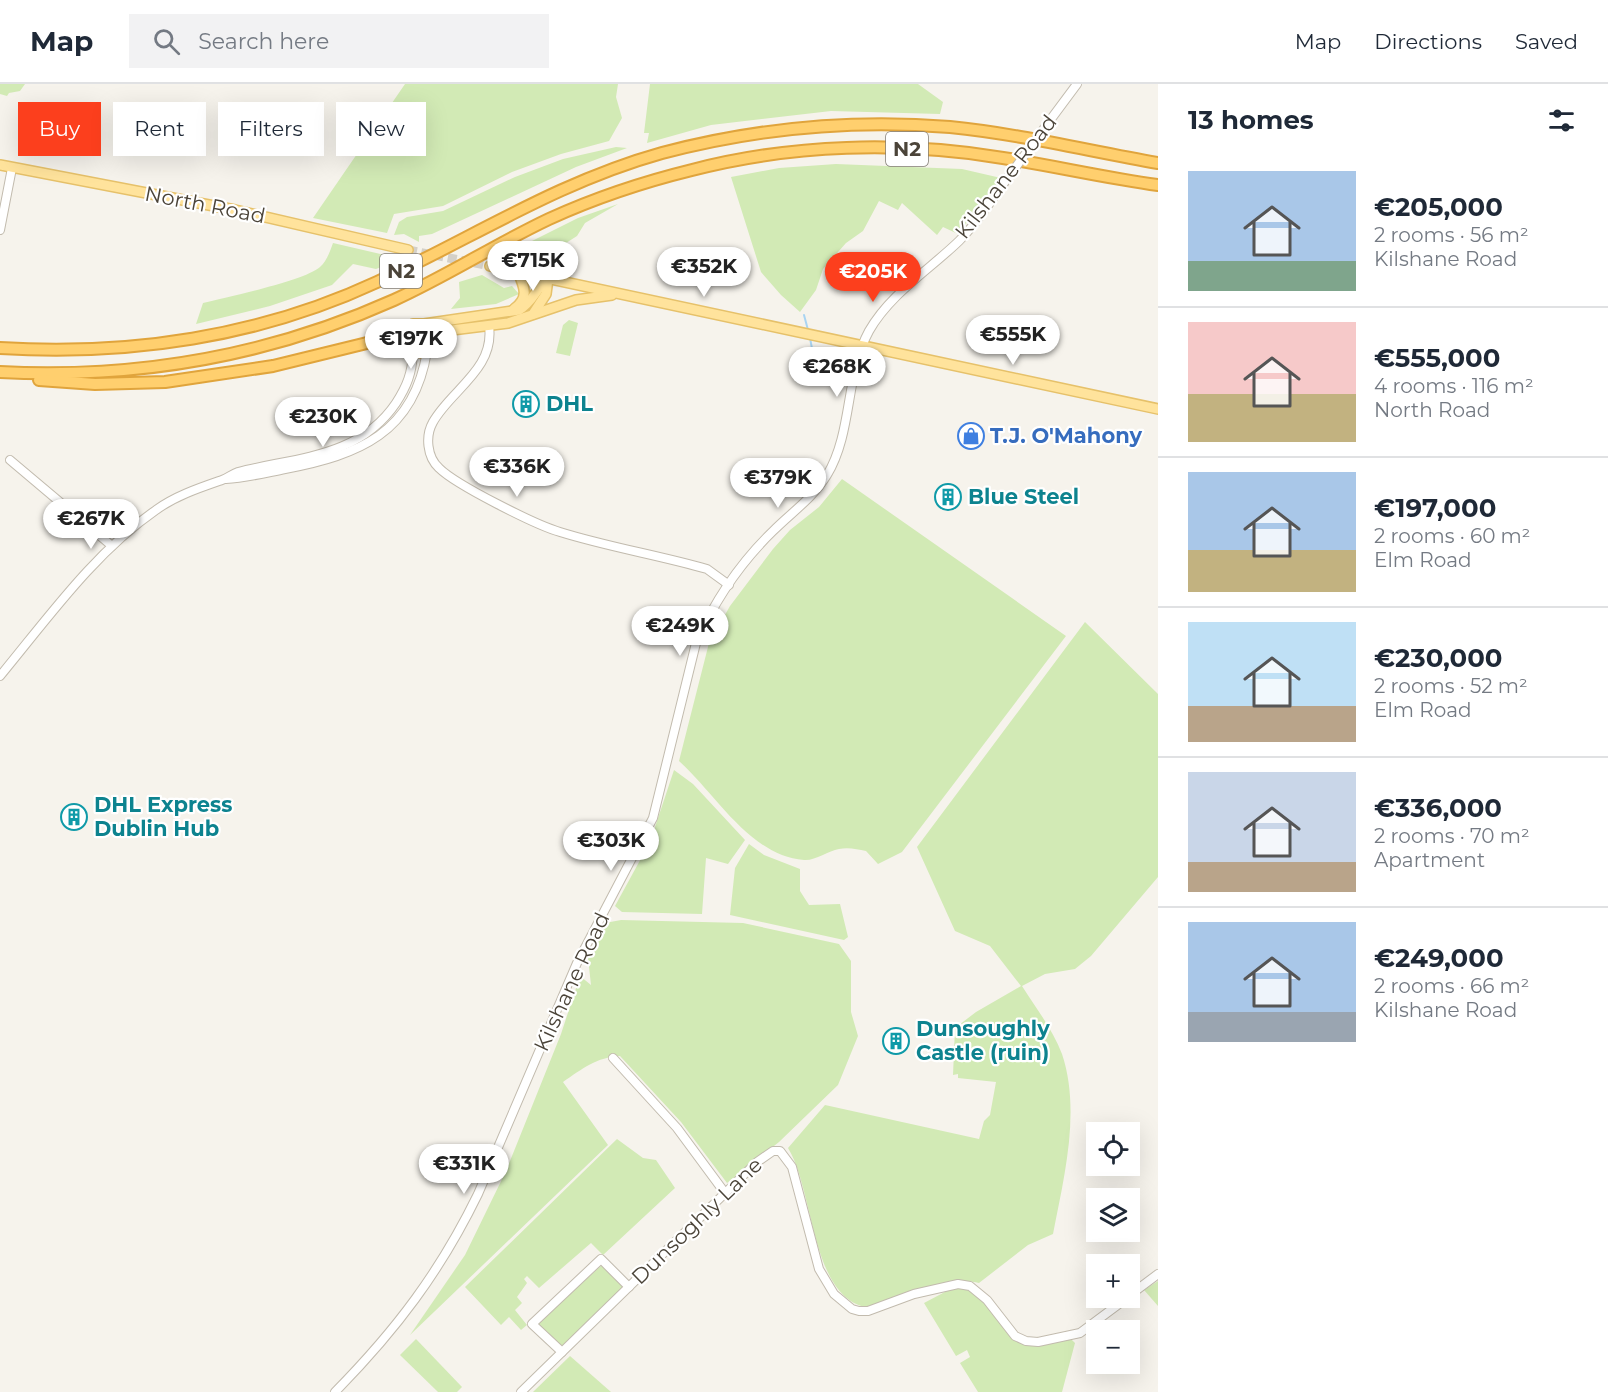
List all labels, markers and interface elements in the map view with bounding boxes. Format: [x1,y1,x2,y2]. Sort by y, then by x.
search box [129,14,549,68]
text: Map [30,24,93,58]
icon: search [150,25,183,58]
text: Search here [198,28,329,55]
text: Map [1295,29,1341,54]
text: Directions [1374,29,1482,54]
text: Saved [1515,29,1578,54]
chip: Buy [18,102,101,156]
chip: Rent [113,102,206,156]
chip: Filters [218,102,324,156]
chip: New [336,102,426,156]
text: 13 homes [1188,104,1314,136]
icon: filters [1545,104,1578,137]
street label: Kilshane Road [949,110,1062,244]
road number: N2 [886,132,928,166]
street label: North Road [143,181,267,228]
text: €205,000 [1374,191,1503,223]
icon: home [1236,195,1308,267]
text: 2 rooms · 56 m² [1374,223,1529,247]
pin: €715K [491,241,575,292]
pin: €352K [662,247,746,298]
text: Kilshane Road [1374,247,1517,271]
text: €715K [501,248,565,272]
pin: €205K [831,252,915,303]
road number: N2 [380,254,422,288]
text: €352K [671,254,737,278]
text: €205K [839,259,907,283]
pin: €555K [971,315,1055,366]
pin: €197K [369,319,453,370]
text: €555K [980,322,1046,346]
text: €197K [379,326,443,350]
text: €555,000 [1374,342,1500,374]
icon: home [1236,346,1308,418]
pin: €268K [795,347,879,398]
text: €268K [803,354,871,378]
text: 4 rooms · 116 m² [1374,374,1534,398]
building icon: DHL [511,389,541,419]
place label: DHL [546,391,593,416]
pin: €230K [281,397,365,448]
text: North Road [1374,398,1490,422]
text: €230K [289,404,357,428]
shop icon: T.J. O'Mahony [956,421,986,451]
place label: T.J. O'Mahony [990,423,1142,448]
pin: €336K [475,447,559,498]
text: €336K [483,454,551,478]
pin: €379K [736,458,820,509]
text: €379K [744,465,812,489]
building icon: Blue Steel [933,482,963,512]
place label: Blue Steel [968,484,1079,509]
text: €197,000 [1374,492,1496,524]
icon: home [1236,496,1308,568]
pin: €267K [49,499,133,550]
text: €267K [57,506,125,530]
text: 2 rooms · 60 m² [1374,524,1530,548]
text: Elm Road [1374,548,1472,572]
pin: €249K [638,606,722,657]
text: €249K [646,613,715,637]
text: €230,000 [1374,642,1502,674]
icon: home [1236,646,1308,718]
text: 2 rooms · 52 m² [1374,674,1528,698]
text: Elm Road [1374,698,1472,722]
place label: DHL Express Dublin Hub [94,792,232,841]
text: €336,000 [1374,792,1502,824]
icon: home [1236,796,1308,868]
building icon: DHL Express Dublin Hub [59,802,89,832]
pin: €303K [569,821,653,872]
text: 2 rooms · 70 m² [1374,824,1530,848]
text: €303K [577,828,645,852]
text: Apartment [1374,848,1485,872]
street label: Kilshane Road [528,908,615,1055]
text: €249,000 [1374,942,1504,974]
icon: home [1236,946,1308,1018]
text: 2 rooms · 66 m² [1374,974,1529,998]
text: Kilshane Road [1374,998,1517,1022]
place label: Dunsoughly Castle (ruin) [916,1016,1050,1065]
building icon: Dunsoughly Castle (ruin) [881,1026,911,1056]
map controls [1086,1122,1140,1374]
button: locate [1086,1122,1140,1176]
pin: €331K [422,1144,506,1195]
text: €331K [433,1151,495,1175]
street label: Dunsoghly Lane [626,1152,767,1289]
button: layers [1086,1188,1140,1242]
button: + [1086,1254,1140,1308]
button: − [1086,1320,1140,1374]

